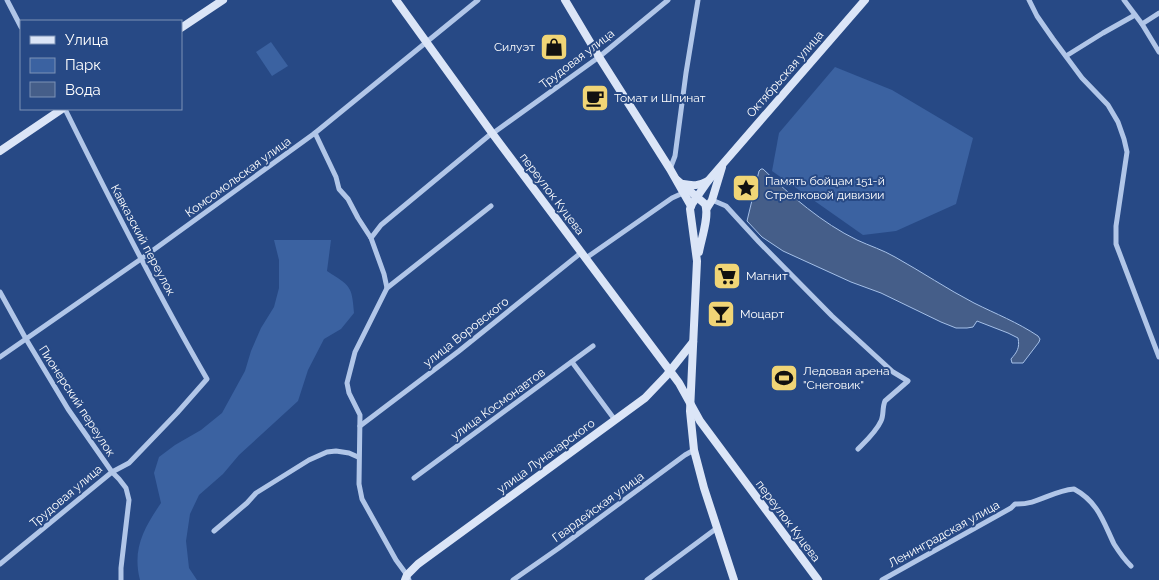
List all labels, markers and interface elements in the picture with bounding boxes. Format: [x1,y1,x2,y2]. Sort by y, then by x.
legend [20,20,182,110]
street label: Трудовая улица [537,26,617,92]
street label: Октябрьская улица [744,28,826,120]
text: Улица [65,31,109,49]
shop icon: Силуэт [539,32,569,62]
place label: Силуэт [494,40,535,54]
text: Парк [65,56,101,74]
text: Вода [65,81,101,99]
cafe icon: Томат и Шпинат [580,83,610,113]
place label: Томат и Шпинат [614,91,706,105]
street label: Комсомольская улица [183,134,293,220]
street label: переулок Куцева [517,150,587,238]
place icon: Память бойцам 151-й Стрелковой дивизии [731,173,761,203]
place label: Память бойцам 151-й Стрелковой дивизии [765,174,885,202]
street label: Кавказский переулок [108,182,178,298]
supermarket icon: Магнит [712,261,742,291]
place label: Магнит [746,269,788,283]
street label: улица Воровского [420,294,512,370]
bar icon: Моцарт [706,299,736,329]
place label: Моцарт [740,307,784,321]
street label: Пионерский переулок [36,343,118,459]
sports icon: Ледовая арена "Снеговик" [769,363,799,393]
place label: Ледовая арена "Снеговик" [803,364,890,392]
street label: улица Космонавтов [448,365,548,443]
street label: улица Луначарского [494,416,598,496]
street label: Трудовая улица [27,462,105,530]
street label: Гвардейская улица [549,469,647,545]
street label: переулок Куцева [753,477,823,565]
street label: Ленинградская улица [886,498,1002,570]

